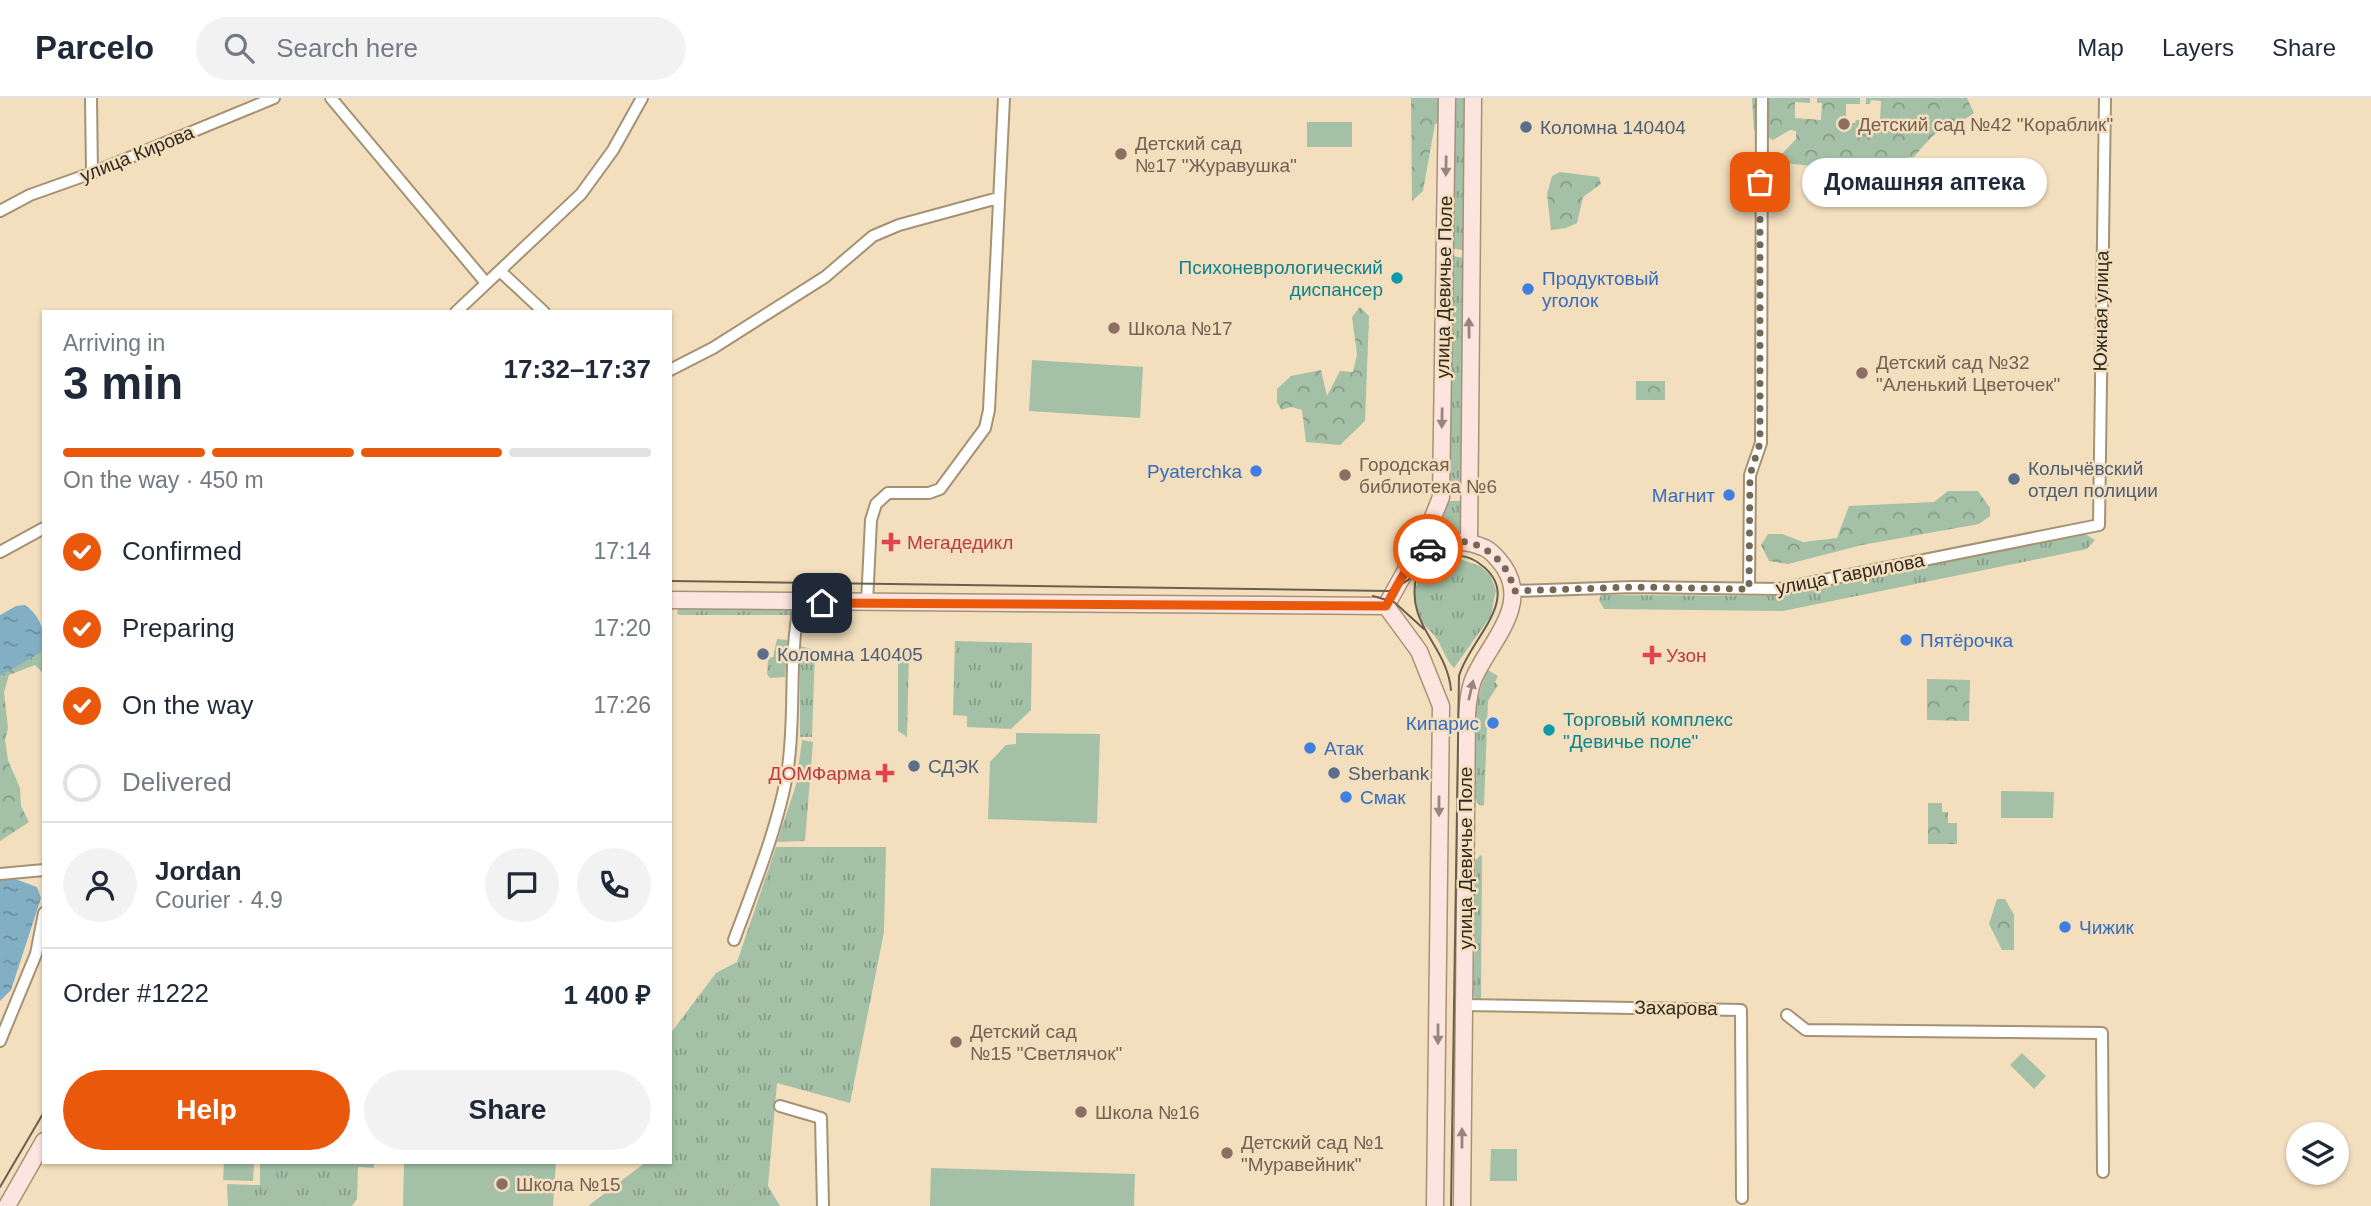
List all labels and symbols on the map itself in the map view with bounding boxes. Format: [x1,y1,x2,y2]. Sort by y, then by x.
place label: Детский сад №42 "Кораблик" [1858,114,2113,135]
marker: Детский сад №42 "Кораблик" [1836,116,1852,132]
place label: Коломна 140404 [1540,117,1686,138]
marker: Коломна 140404 [1518,119,1534,135]
street label: улица Кирова [77,121,197,186]
place label: Детский сад №17 "Журавушка" [1135,133,1297,176]
marker: Детский сад №17 "Журавушка" [1113,146,1129,162]
pin [1730,152,1790,212]
one-way arrow [1440,155,1451,177]
callout: Домашняя аптека [1802,158,2047,206]
street label: улица Девичье Поле [1432,195,1456,379]
street label: Южная улица [2089,250,2113,372]
place label: Психоневрологический диспансер [1179,257,1383,300]
place label: Продуктовый уголок [1542,268,1659,311]
marker: Психоневрологический диспансер [1389,270,1405,286]
marker: Продуктовый уголок [1520,281,1536,297]
one-way arrow [1464,316,1475,338]
place label: Школа №17 [1128,318,1233,339]
marker: Школа №17 [1106,320,1122,336]
place label: Детский сад №32 "Аленький Цветочек" [1876,352,2060,395]
marker: Детский сад №32 "Аленький Цветочек" [1854,365,1870,381]
one-way arrow [1436,407,1448,429]
place label: Городская библиотека №6 [1359,454,1497,497]
place label: Колычёвский отдел полиции [2028,458,2158,501]
place label: Pyaterchka [1147,461,1242,482]
marker: Pyaterchka [1248,463,1264,479]
marker: Городская библиотека №6 [1337,467,1353,483]
marker: Колычёвский отдел полиции [2006,471,2022,487]
place label: Магнит [1652,485,1715,506]
marker: Магнит [1721,487,1737,503]
courier [1393,514,1463,584]
marker: Мегадедикл [881,532,901,552]
place label: Мегадедикл [907,532,1013,553]
street label: улица Гаврилова [1774,549,1926,599]
pin [792,573,852,633]
place label: Пятёрочка [1920,630,2014,651]
marker: Пятёрочка [1898,632,1914,648]
place label: Коломна 140405 [777,644,923,665]
place label: Узон [1666,645,1707,666]
marker: Коломна 140405 [755,646,771,662]
marker: Узон [1644,647,1660,663]
one-way arrow [1465,679,1476,701]
place label: Торговый комплекс "Девичье поле" [1563,709,1733,752]
place label: Кипарис [1406,713,1479,734]
marker: Кипарис [1485,715,1501,731]
marker: Торговый комплекс "Девичье поле" [1541,722,1557,738]
place label: Атак [1324,738,1364,759]
marker: Атак [1302,740,1318,756]
place label: СДЭК [928,756,979,777]
marker: СДЭК [906,758,922,774]
place label: ДОМФарма [769,763,871,784]
place label: Sberbank [1348,763,1430,784]
marker: ДОМФарма [877,765,893,781]
marker: Sberbank [1326,765,1342,781]
street label: улица Девичье Поле [1455,767,1476,949]
place label: Смак [1360,787,1406,808]
marker: Смак [1338,789,1354,805]
one-way arrow [1434,795,1445,817]
place label: Чижик [2079,917,2135,938]
marker: Чижик [2057,919,2073,935]
street label: Захарова [1634,997,1718,1019]
place label: Детский сад №15 "Светлячок" [970,1021,1122,1064]
one-way arrow [1432,1023,1444,1045]
marker: Детский сад №15 "Светлячок" [948,1034,964,1050]
place label: Школа №16 [1095,1102,1200,1123]
marker: Школа №16 [1073,1104,1089,1120]
one-way arrow [1456,1127,1468,1149]
place label: Детский сад №1 "Муравейник" [1241,1132,1384,1175]
marker: Детский сад №1 "Муравейник" [1219,1145,1235,1161]
place label: Школа №15 [516,1174,621,1195]
marker: Школа №15 [494,1176,510,1192]

